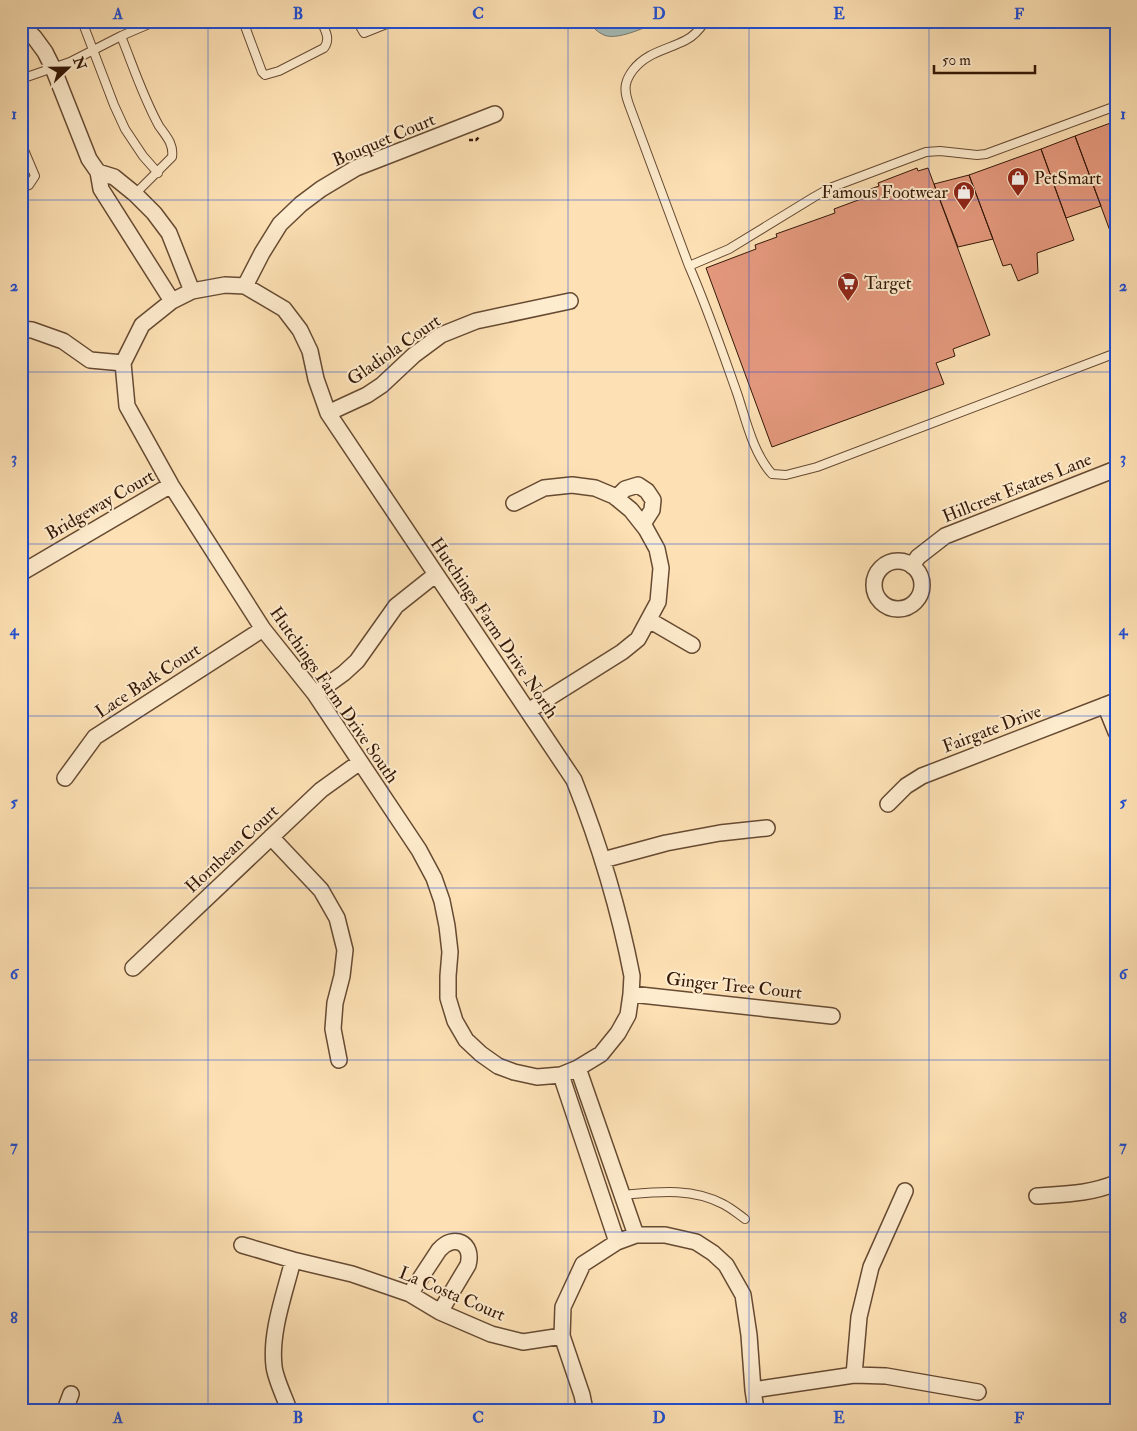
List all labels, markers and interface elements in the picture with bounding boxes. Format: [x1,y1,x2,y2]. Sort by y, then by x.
text: A [112,4,124,24]
text: B [293,4,303,24]
text: C [472,4,484,24]
text: D [652,4,666,24]
text: E [833,4,845,24]
text: F [1014,4,1024,24]
north arrow [42,42,92,92]
scale bar [934,42,1036,74]
text: 50 m [942,51,971,70]
text: N [69,53,90,73]
text: 1 [11,104,17,124]
text: 1 [1120,104,1126,124]
street label: Bouquet Court [329,108,439,172]
shop icon: PetSmart [1006,166,1030,197]
place label: PetSmart [1034,167,1101,190]
shop icon: Famous Footwear [952,180,976,211]
place label: Famous Footwear [821,181,948,204]
supermarket icon: Target [836,271,860,302]
place label: Target [864,272,912,295]
text: 2 [10,276,18,296]
text: 2 [1119,276,1127,296]
street label: Gladiola Court [343,309,445,391]
street label: Hillcrest Estates Lane [939,447,1095,528]
text: 3 [11,448,17,468]
text: 3 [1120,448,1126,468]
street label: Bridgeway Court [41,464,159,545]
street label: Hutchings Farm Drive North [425,533,563,723]
street label: Hutchings Farm Drive South [264,602,404,788]
text: 4 [9,620,20,640]
text: 4 [1118,620,1129,640]
street label: Lace Bark Court [91,638,205,724]
street label: Fairgate Drive [939,699,1045,758]
text: 5 [10,792,18,812]
text: 5 [1119,792,1127,812]
street label: Hornbean Court [180,800,284,898]
text: 6 [10,964,20,984]
text: 6 [1119,964,1129,984]
street label: Ginger Tree Court [665,967,803,1005]
text: 7 [10,1136,18,1156]
text: 7 [1119,1136,1127,1156]
street label: La Costa Court [396,1261,509,1327]
text: 8 [10,1308,18,1328]
text: 8 [1119,1308,1127,1328]
text: A [112,1408,124,1428]
text: B [293,1408,303,1428]
text: C [472,1408,484,1428]
text: D [652,1408,666,1428]
text: E [833,1408,845,1428]
text: F [1014,1408,1024,1428]

